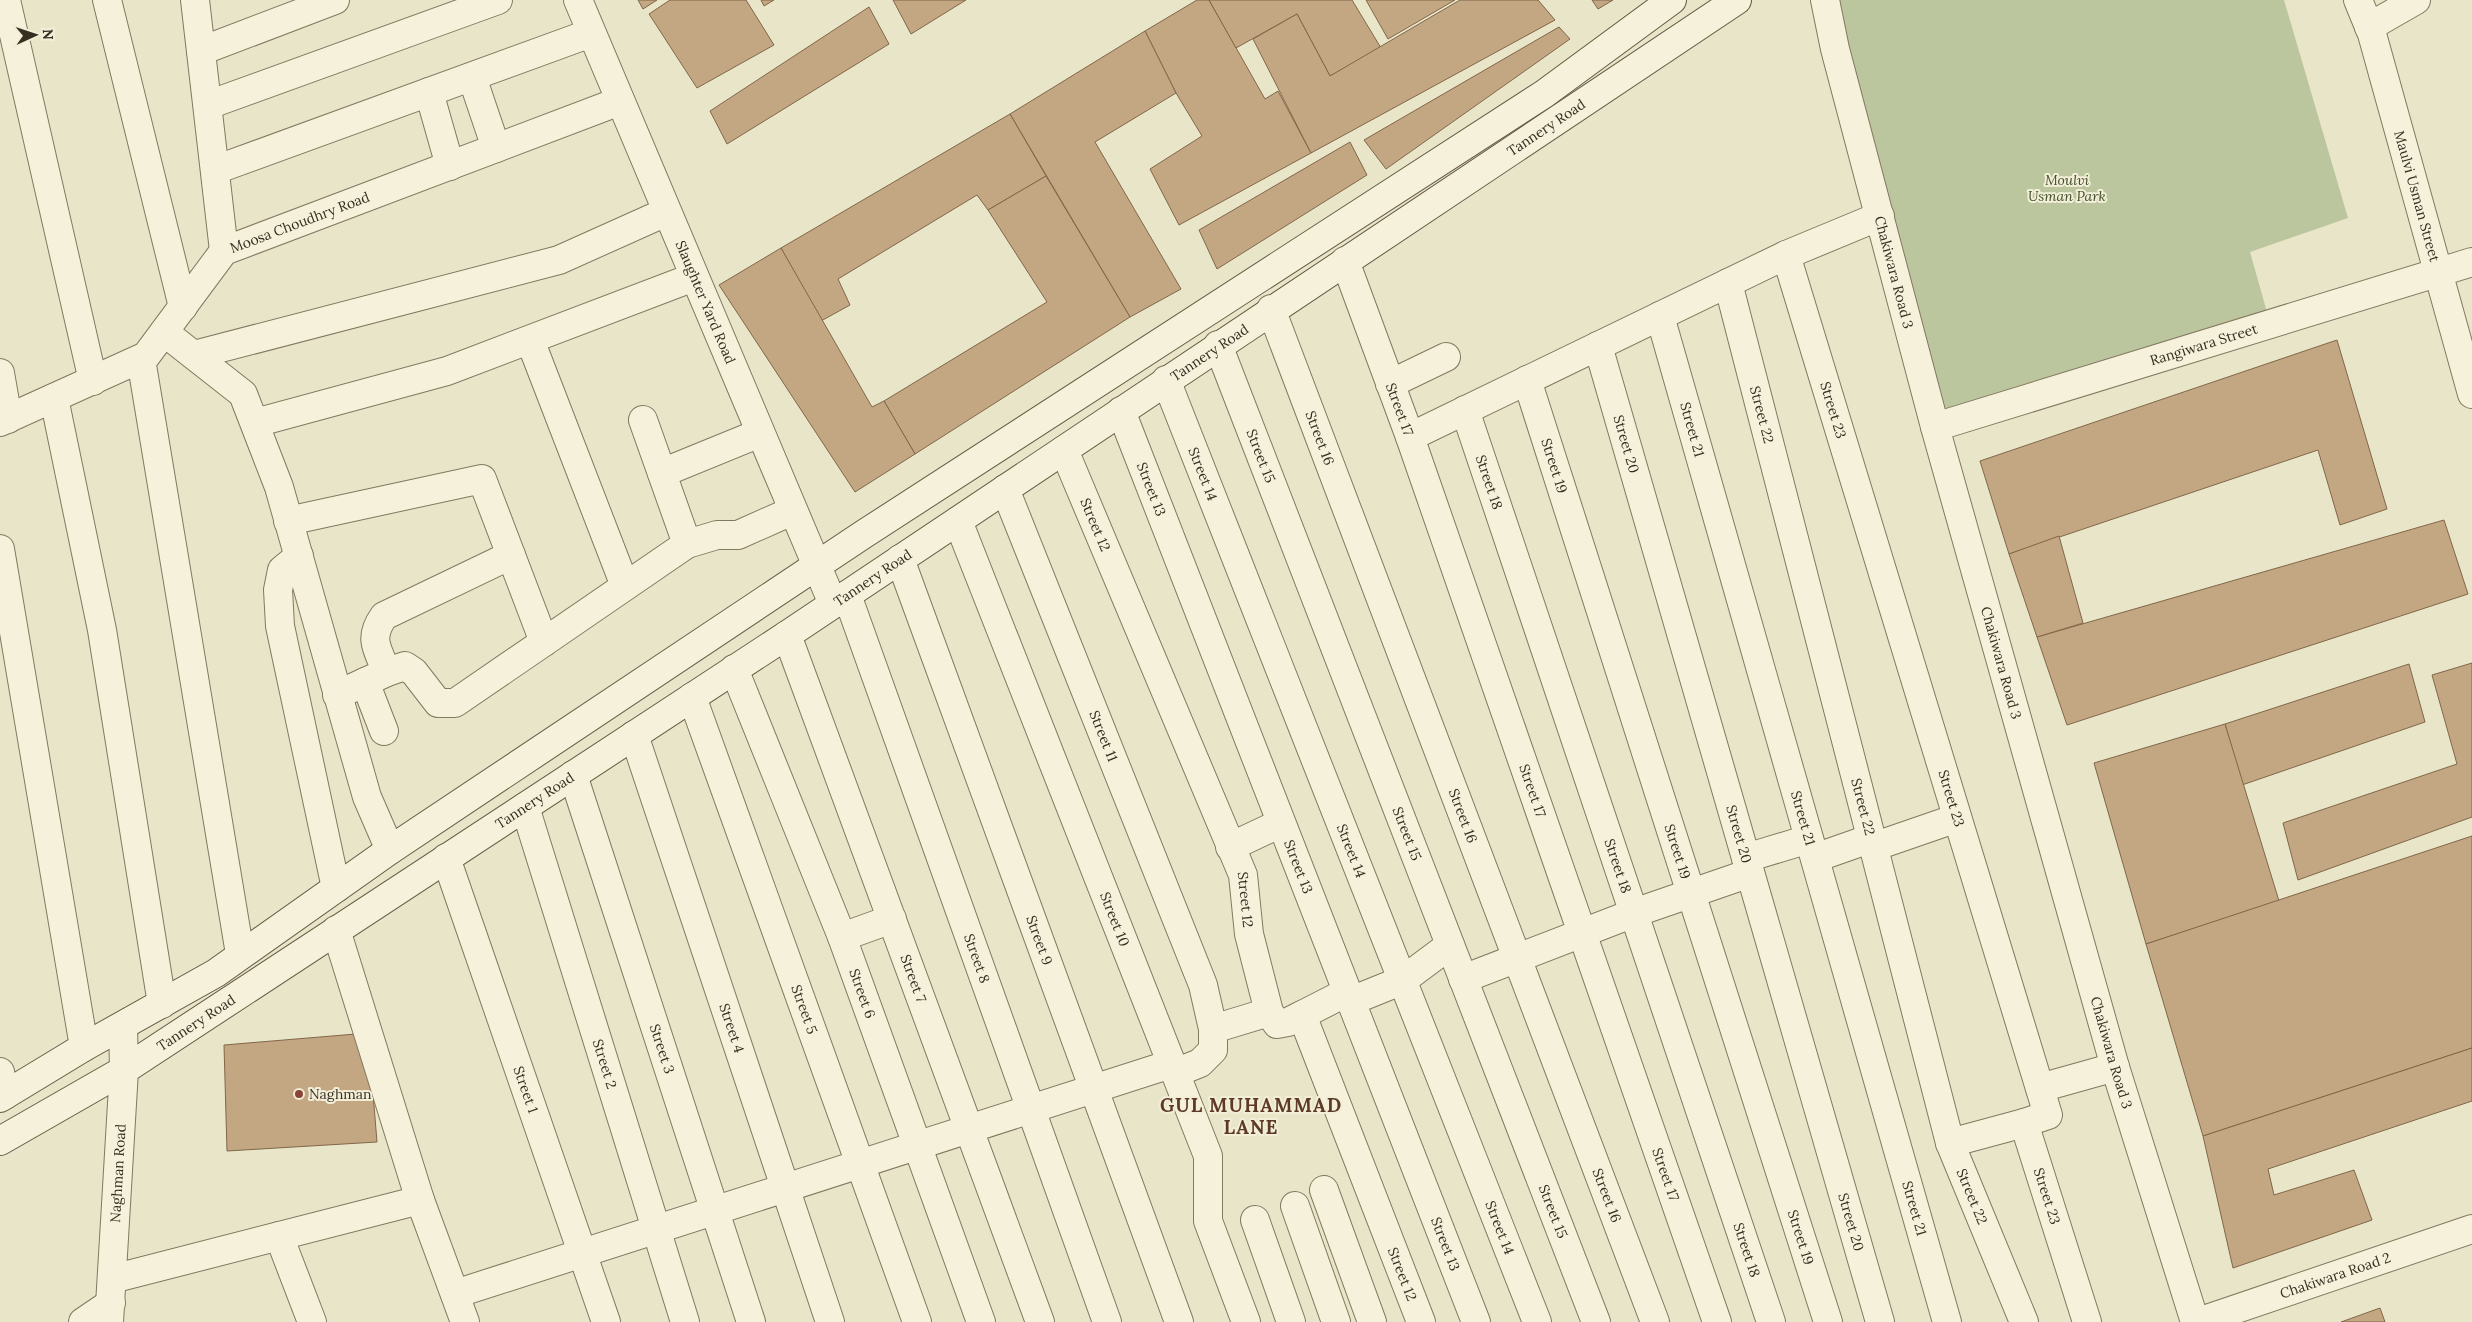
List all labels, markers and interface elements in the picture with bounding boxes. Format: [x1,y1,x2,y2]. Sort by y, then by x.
north arrow [10,10,60,60]
text: N [39,28,57,40]
street label: Tannery Road [1504,95,1589,160]
street label: Maulvi Usman Street [2390,128,2444,264]
park label: Moulvi Usman Park [2028,171,2106,205]
street label: Moosa Choudhry Road [227,188,372,257]
street label: Chakiwara Road 3 [1871,214,1918,331]
street label: Slaughter Yard Road [672,238,740,367]
street label: Rangiwara Street [2148,319,2260,369]
street label: Tannery Road [1167,320,1252,385]
street label: Street 23 [1816,379,1850,441]
street label: Street 17 [1382,380,1418,439]
street label: Street 22 [1746,384,1778,445]
street label: Street 21 [1676,400,1709,459]
street label: Street 16 [1301,408,1338,468]
street label: Street 20 [1609,413,1643,475]
street label: Street 15 [1242,427,1279,485]
street label: Street 19 [1537,436,1572,495]
street label: Street 14 [1184,445,1222,504]
street label: Street 18 [1472,452,1507,512]
street label: Street 13 [1133,460,1170,519]
street label: Street 12 [1076,495,1115,554]
street label: Tannery Road [830,545,915,610]
street label: Chakiwara Road 3 [1977,605,2026,721]
street label: Street 11 [1085,708,1122,764]
street label: Street 17 [1515,762,1550,820]
street label: Tannery Road [492,768,577,833]
street label: Street 23 [1934,768,1969,829]
street label: Street 22 [1847,776,1879,837]
street label: Street 16 [1445,786,1482,845]
street label: Street 21 [1787,789,1820,847]
street label: Street 20 [1722,803,1756,865]
street label: Street 15 [1389,804,1426,863]
street label: Street 14 [1333,821,1370,881]
street label: Street 19 [1660,822,1695,881]
street label: Street 18 [1601,836,1636,896]
street label: Street 13 [1280,837,1317,896]
street label: Street 12 [1234,871,1257,929]
street label: Street 10 [1096,889,1134,949]
street label: Street 9 [1022,913,1057,968]
street label: Street 8 [960,931,994,986]
street label: Street 7 [896,952,931,1005]
street label: Street 6 [845,966,880,1021]
street label: Street 5 [787,982,822,1036]
street label: Tannery Road [153,990,239,1055]
street label: Chakiwara Road 3 [2087,994,2137,1111]
street label: Street 4 [715,1001,749,1056]
street label: Street 3 [646,1022,679,1076]
street label: Street 2 [589,1037,621,1091]
street label: Street 1 [509,1064,542,1115]
place label: Naghman [309,1085,372,1103]
marker: Naghman [293,1088,305,1100]
district label: GUL MUHAMMAD LANE [1160,1093,1342,1139]
street label: Naghman Road [106,1123,130,1223]
street label: Street 17 [1648,1145,1683,1204]
street label: Street 23 [2030,1165,2065,1227]
street label: Street 16 [1589,1166,1625,1225]
street label: Street 22 [1953,1166,1992,1227]
street label: Street 21 [1898,1179,1931,1238]
street label: Street 15 [1535,1182,1572,1241]
street label: Street 20 [1834,1191,1868,1253]
street label: Street 14 [1481,1198,1519,1257]
street label: Street 19 [1784,1208,1818,1267]
street label: Street 13 [1427,1214,1464,1274]
street label: Street 18 [1729,1220,1764,1280]
street label: Street 12 [1384,1245,1421,1303]
street label: Chakiwara Road 2 [2278,1248,2393,1303]

